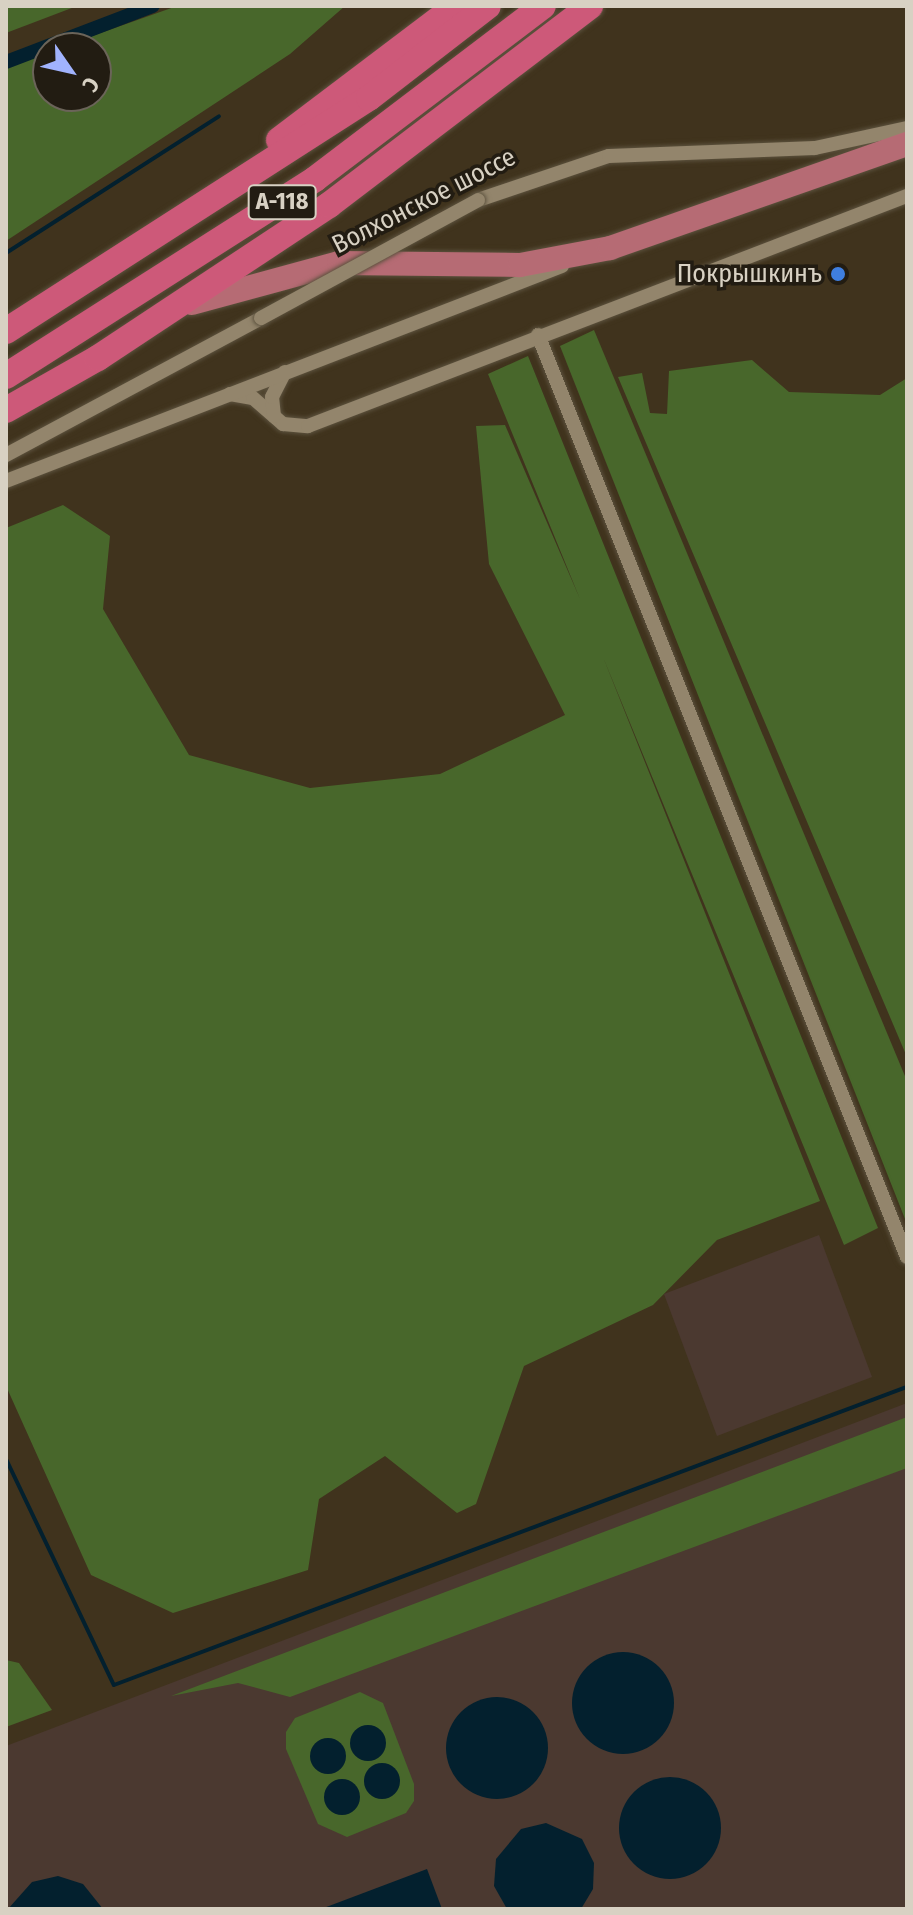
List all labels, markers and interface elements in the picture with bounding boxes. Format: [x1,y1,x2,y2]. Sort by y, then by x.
north arrow [32,32,112,112]
text: С [76,72,105,97]
street label: Волхонское шоссе [327,141,521,261]
road number: А-118 [246,182,318,222]
place label: Покрышкинъ [677,258,822,290]
marker: Покрышкинъ [829,265,847,283]

